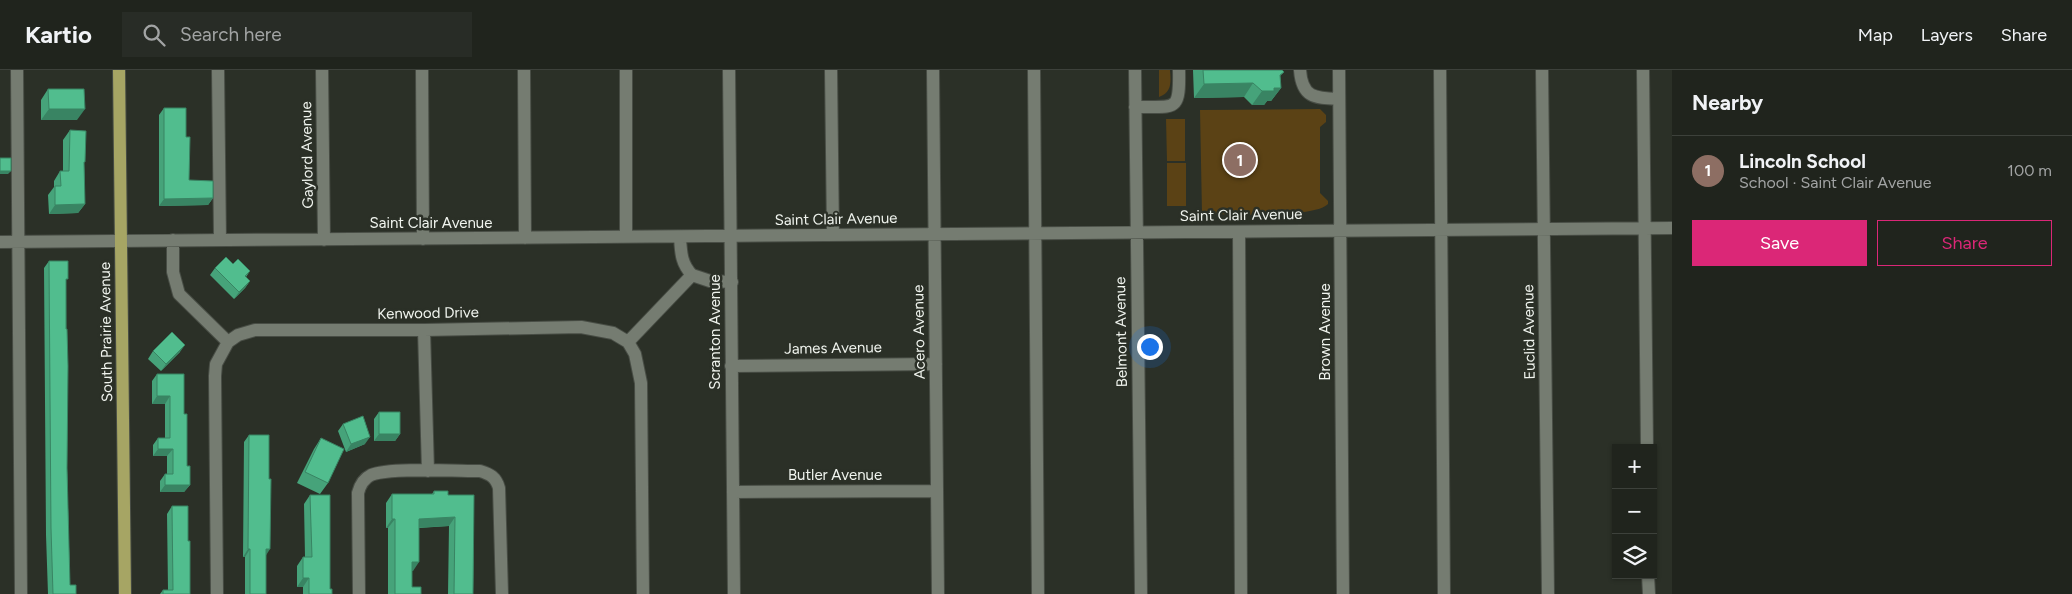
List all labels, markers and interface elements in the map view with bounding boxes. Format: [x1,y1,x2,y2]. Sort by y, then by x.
search box [122,12,472,57]
text: Kartio [25,20,92,49]
icon: search [140,21,168,49]
text: Search here [180,23,282,46]
text: Map [1858,24,1893,46]
text: Layers [1921,24,1973,46]
text: Share [2001,24,2047,46]
text: Nearby [1692,90,1763,115]
street label: Gaylord Avenue [297,101,317,209]
pin: 1 [1224,141,1256,179]
text: Lincoln School [1739,150,1866,173]
text: 1 [1705,161,1711,180]
text: 100 m [2007,161,2052,180]
text: School · Saint Clair Avenue [1739,173,1931,192]
street label: Saint Clair Avenue [1179,205,1303,225]
street label: Saint Clair Avenue [774,209,898,229]
street label: Saint Clair Avenue [370,214,492,232]
button: Save [1692,220,1867,266]
button: Share [1877,220,2052,266]
street label: South Prairie Avenue [96,262,116,402]
street label: Scranton Avenue [706,274,724,390]
street label: Belmont Avenue [1111,277,1131,387]
street label: Brown Avenue [1316,283,1334,381]
street label: Euclid Avenue [1519,284,1539,380]
street label: Acero Avenue [909,285,929,379]
street label: Kenwood Drive [377,303,479,323]
your location [1137,334,1163,360]
street label: James Avenue [784,338,882,358]
map controls [1612,444,1657,579]
button: + [1612,444,1657,489]
street label: Butler Avenue [788,466,882,484]
button: − [1612,489,1657,534]
button: layers [1612,534,1657,579]

